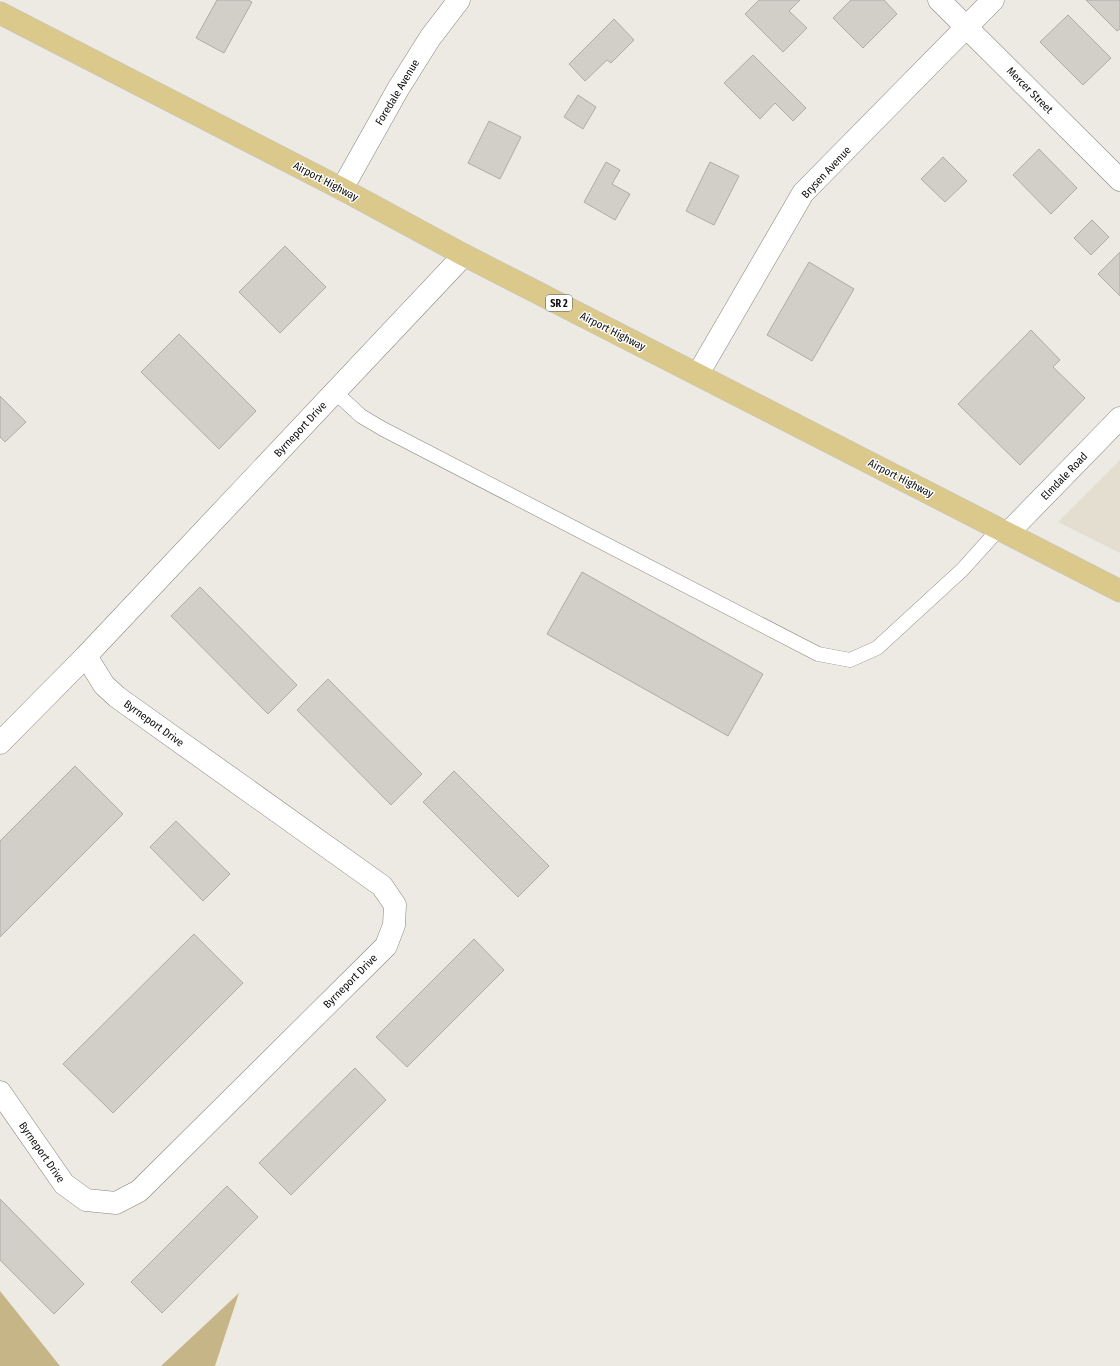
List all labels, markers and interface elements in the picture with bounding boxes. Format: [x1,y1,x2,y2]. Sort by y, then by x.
street label: Foredale Avenue [373,57,422,127]
street label: Mercer Street [1004,64,1056,117]
street label: Brysen Avenue [799,144,854,201]
street label: Airport Highway [291,159,361,204]
road number: SR 2 [546,295,572,311]
street label: Airport Highway [578,309,648,354]
street label: Byrneport Drive [271,399,329,460]
street label: Elmdale Road [1038,450,1090,503]
street label: Airport Highway [866,456,936,501]
street label: Byrneport Drive [121,697,186,750]
street label: Byrneport Drive [321,952,380,1011]
street label: Byrneport Drive [16,1119,67,1185]

